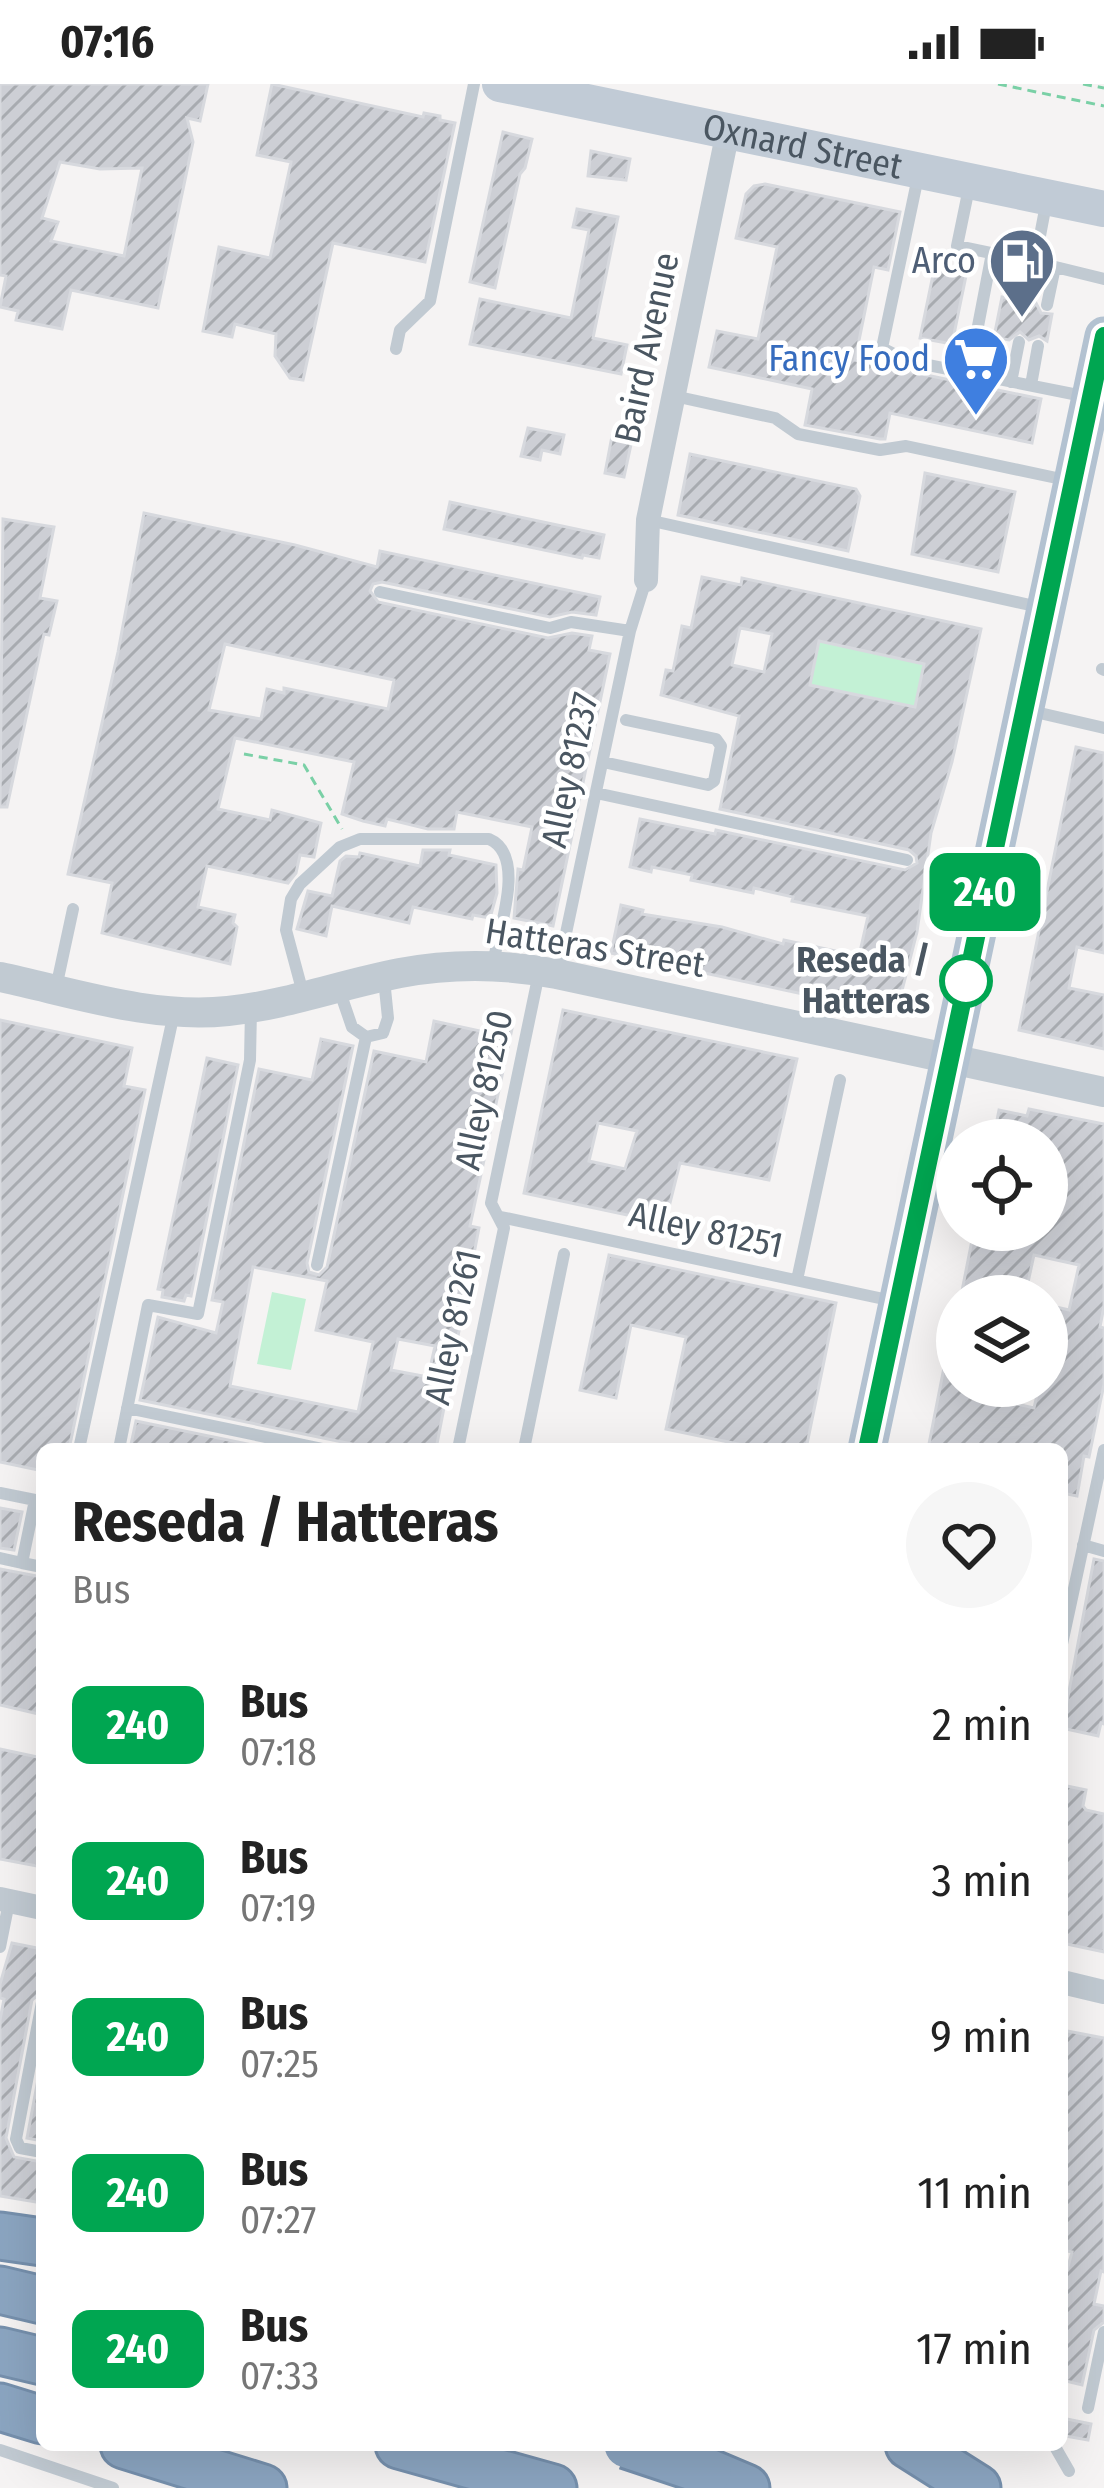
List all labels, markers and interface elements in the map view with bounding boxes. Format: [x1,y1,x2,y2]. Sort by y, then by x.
text: 07:16 [60,15,154,69]
street label: Oxnard Street [699,105,906,189]
fuel station icon: Arco [987,226,1057,320]
place label: Arco [912,239,976,283]
street label: Baird Avenue [605,249,689,447]
supermarket icon: Fancy Food [941,324,1011,418]
place label: Fancy Food [768,337,930,381]
street label: Alley 81237 [532,688,608,852]
line badge: 240 [916,853,1054,931]
text: 240 [953,867,1017,917]
street label: Hatteras Street [482,909,708,987]
place label: Reseda / Hatteras [796,938,930,1023]
marker: Reseda / Hatteras [941,956,991,1006]
street label: Alley 81250 [446,1006,522,1174]
map controls [936,1119,1068,1407]
button: locate [936,1119,1068,1251]
street label: Alley 81251 [625,1192,787,1268]
street label: Alley 81261 [415,1246,491,1408]
button: layers [936,1275,1068,1407]
button: heart [906,1482,1032,1608]
text: Reseda / Hatteras [72,1488,499,1556]
text: Bus [72,1567,130,1613]
text: Bus [240,1675,308,1729]
text: 2 min [932,1698,1032,1752]
text: 240 [106,1700,170,1750]
text: 07:18 [240,1729,317,1775]
text: Bus [240,1831,308,1885]
text: 3 min [931,1854,1032,1908]
text: 240 [106,1856,170,1906]
text: 07:19 [240,1885,316,1931]
text: Bus [240,1987,308,2041]
text: 9 min [930,2010,1032,2064]
text: 240 [106,2012,170,2062]
text: 07:25 [240,2041,319,2087]
text: Bus [240,2143,308,2197]
text: 11 min [917,2166,1032,2220]
text: 240 [106,2168,170,2218]
text: 07:27 [240,2197,316,2243]
text: Bus [240,2299,308,2353]
text: 17 min [916,2322,1032,2376]
text: 240 [106,2324,170,2374]
text: 07:33 [240,2353,319,2399]

